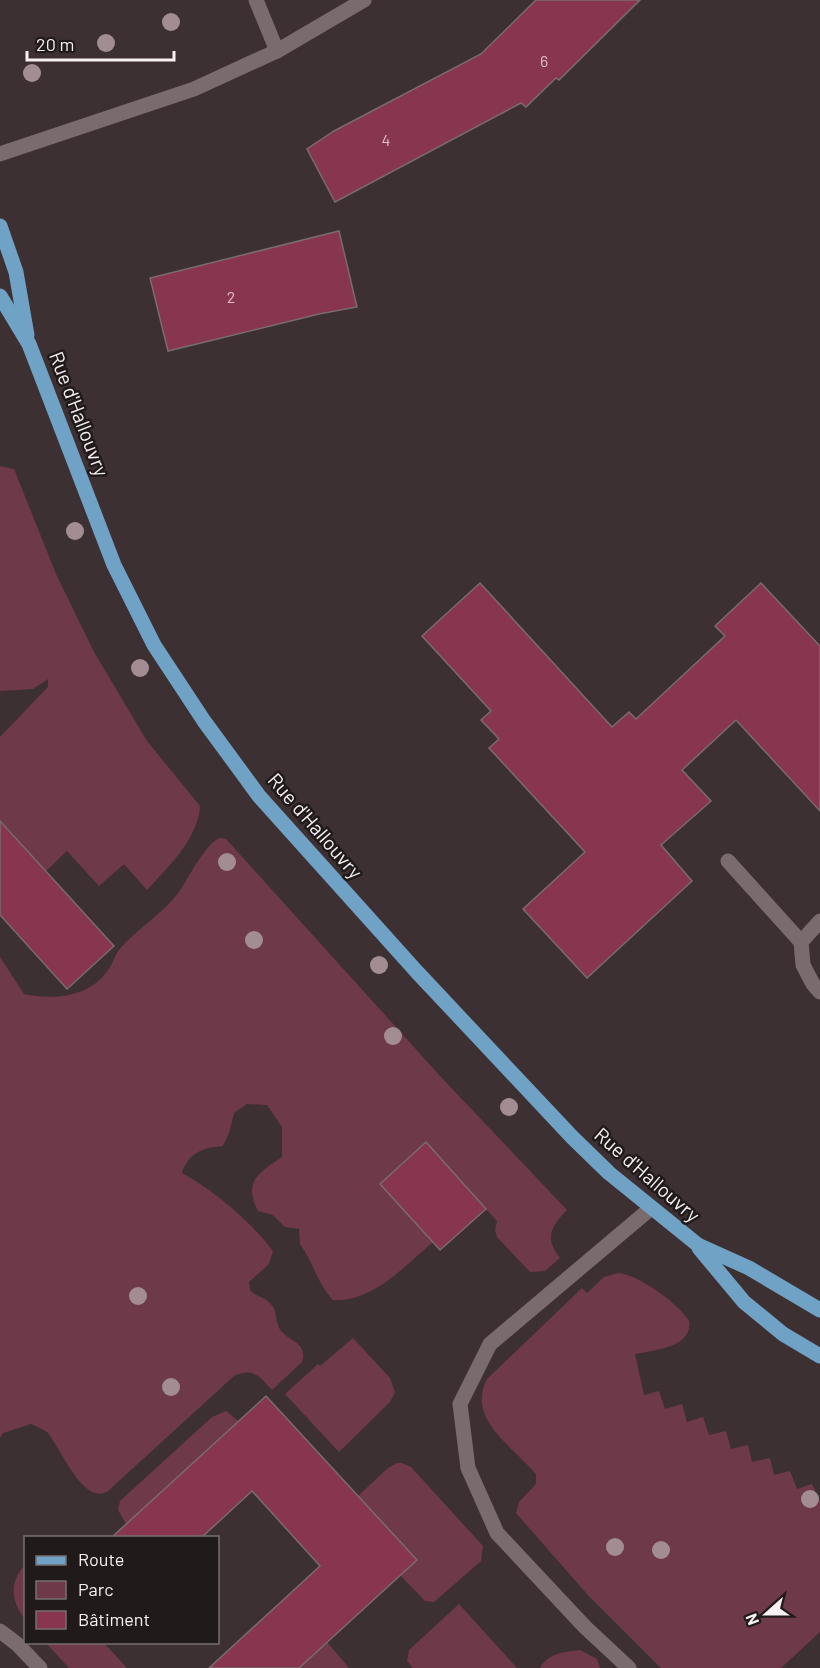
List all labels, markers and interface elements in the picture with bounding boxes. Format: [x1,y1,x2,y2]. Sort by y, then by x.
scale bar [27,24,174,62]
text: 20 m [36,33,74,55]
house number: 6 [540,51,548,70]
house number: 4 [382,130,390,149]
house number: 2 [227,287,235,306]
street label: Rue d'Hallouvry [45,348,115,480]
street label: Rue d'Hallouvry [263,768,368,883]
street label: Rue d'Hallouvry [590,1122,705,1227]
legend [24,1536,219,1644]
text: Route [78,1548,124,1570]
text: Parc [78,1578,114,1600]
north arrow [736,1584,796,1644]
text: Bâtiment [78,1608,150,1630]
text: N [741,1611,762,1628]

